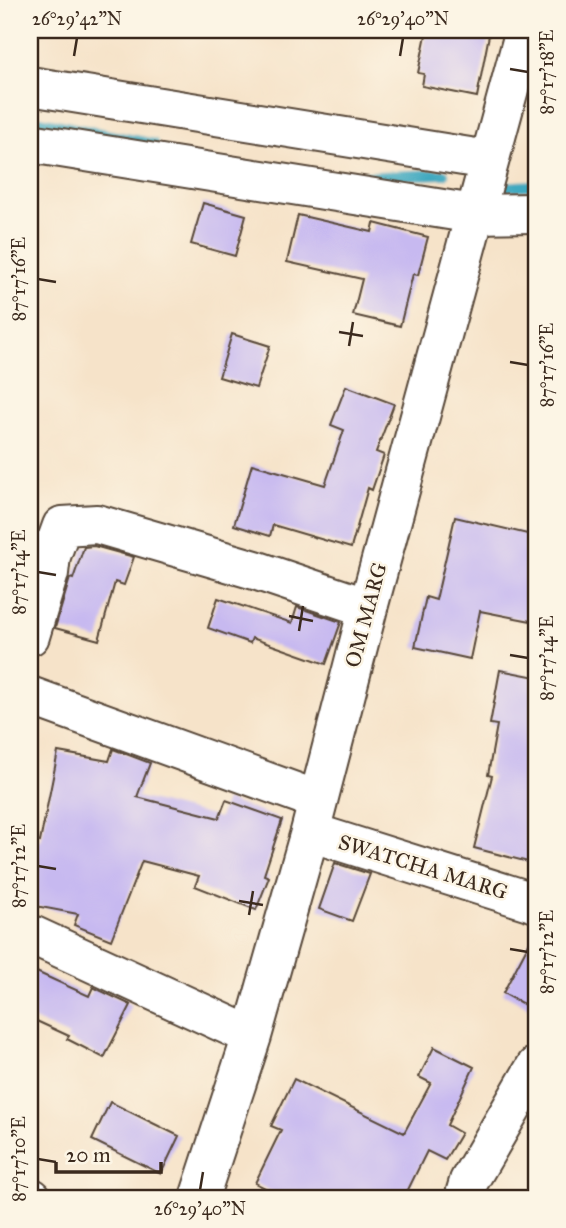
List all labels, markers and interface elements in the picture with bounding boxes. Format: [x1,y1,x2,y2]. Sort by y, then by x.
text: 26°29'42"N [32,8,122,30]
text: 26°29'40"N [357,8,449,30]
text: 87°17'18"E [536,29,558,114]
text: 87°17'16"E [8,237,30,321]
text: 87°17'16"E [536,323,558,407]
text: 87°17'14"E [8,529,30,615]
street label: OM MARG [340,560,392,670]
text: 87°17'14"E [536,615,558,701]
text: 87°17'12"E [8,824,30,908]
street label: SWATCHA MARG [335,829,511,905]
text: 87°17'12"E [536,910,558,994]
text: 87°17'10"E [8,1116,30,1202]
scale bar [56,1130,161,1174]
text: 20 m [66,1142,111,1168]
text: 26°29'40"N [154,1198,246,1220]

